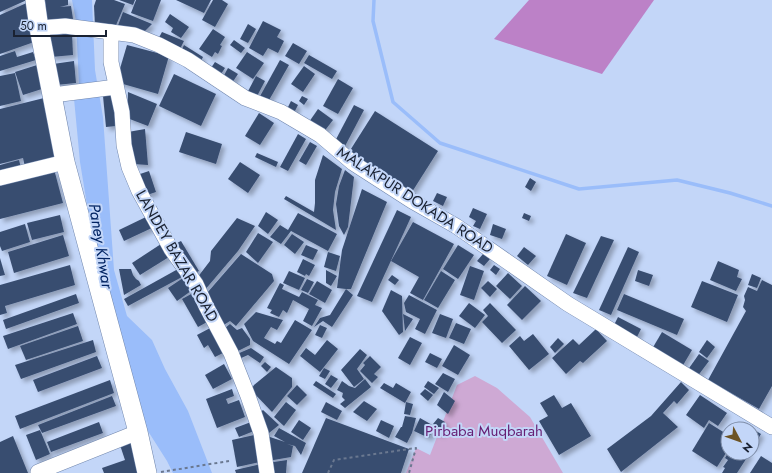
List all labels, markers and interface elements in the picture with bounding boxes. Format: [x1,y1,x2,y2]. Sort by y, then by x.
scale bar [14,12,106,38]
text: 50 m [20,17,47,35]
street label: MALAKPUR DOKADA ROAD [332,141,498,259]
street label: LANDEY BAZAR ROAD [130,186,224,326]
water label: Paney Khwar [83,202,119,292]
park label: Pirbaba Muqbarah [425,420,543,442]
north arrow [720,421,760,461]
text: N [739,439,756,456]

